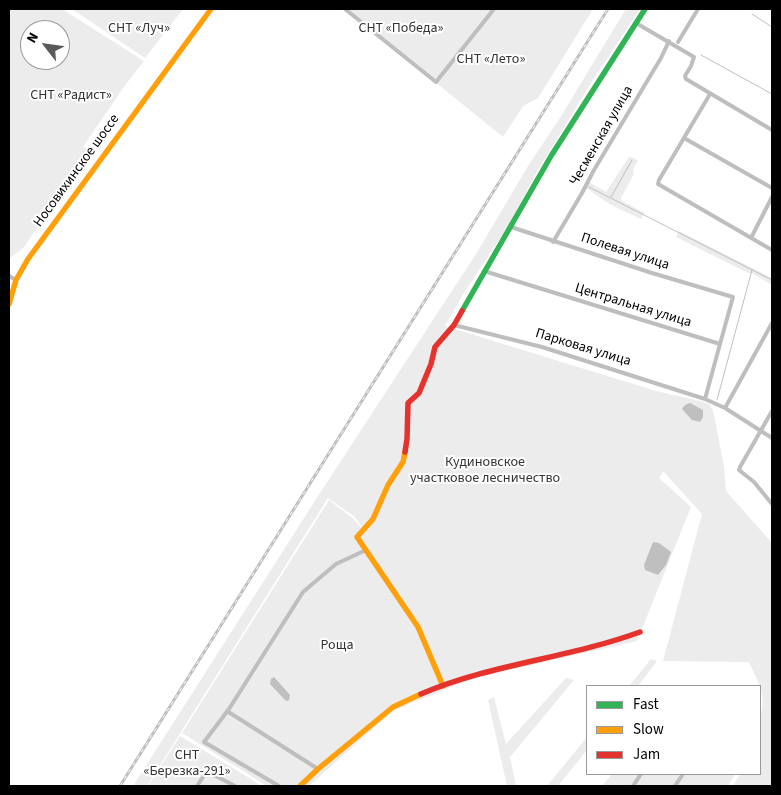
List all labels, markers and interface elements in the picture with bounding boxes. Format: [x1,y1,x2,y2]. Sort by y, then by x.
north arrow [20,20,70,70]
park label: СНТ «Луч» [108,21,170,37]
park label: СНТ «Победа» [358,21,444,37]
text: N [22,29,44,47]
park label: СНТ «Лето» [457,52,525,68]
street label: Чесменская улица [567,83,637,189]
park label: СНТ «Радист» [30,88,112,104]
street label: Носовихинское шоссе [31,111,123,231]
street label: Полевая улица [579,230,671,274]
street label: Центральная улица [573,280,693,332]
street label: Парковая улица [533,325,633,371]
park label: Кудиновское участковое лесничество [410,455,560,488]
park label: Роща [321,638,353,654]
legend [586,685,761,775]
text: Fast [633,694,659,715]
text: Slow [633,719,664,740]
text: Jam [633,744,660,765]
park label: СНТ «Березка-291» [143,748,231,780]

